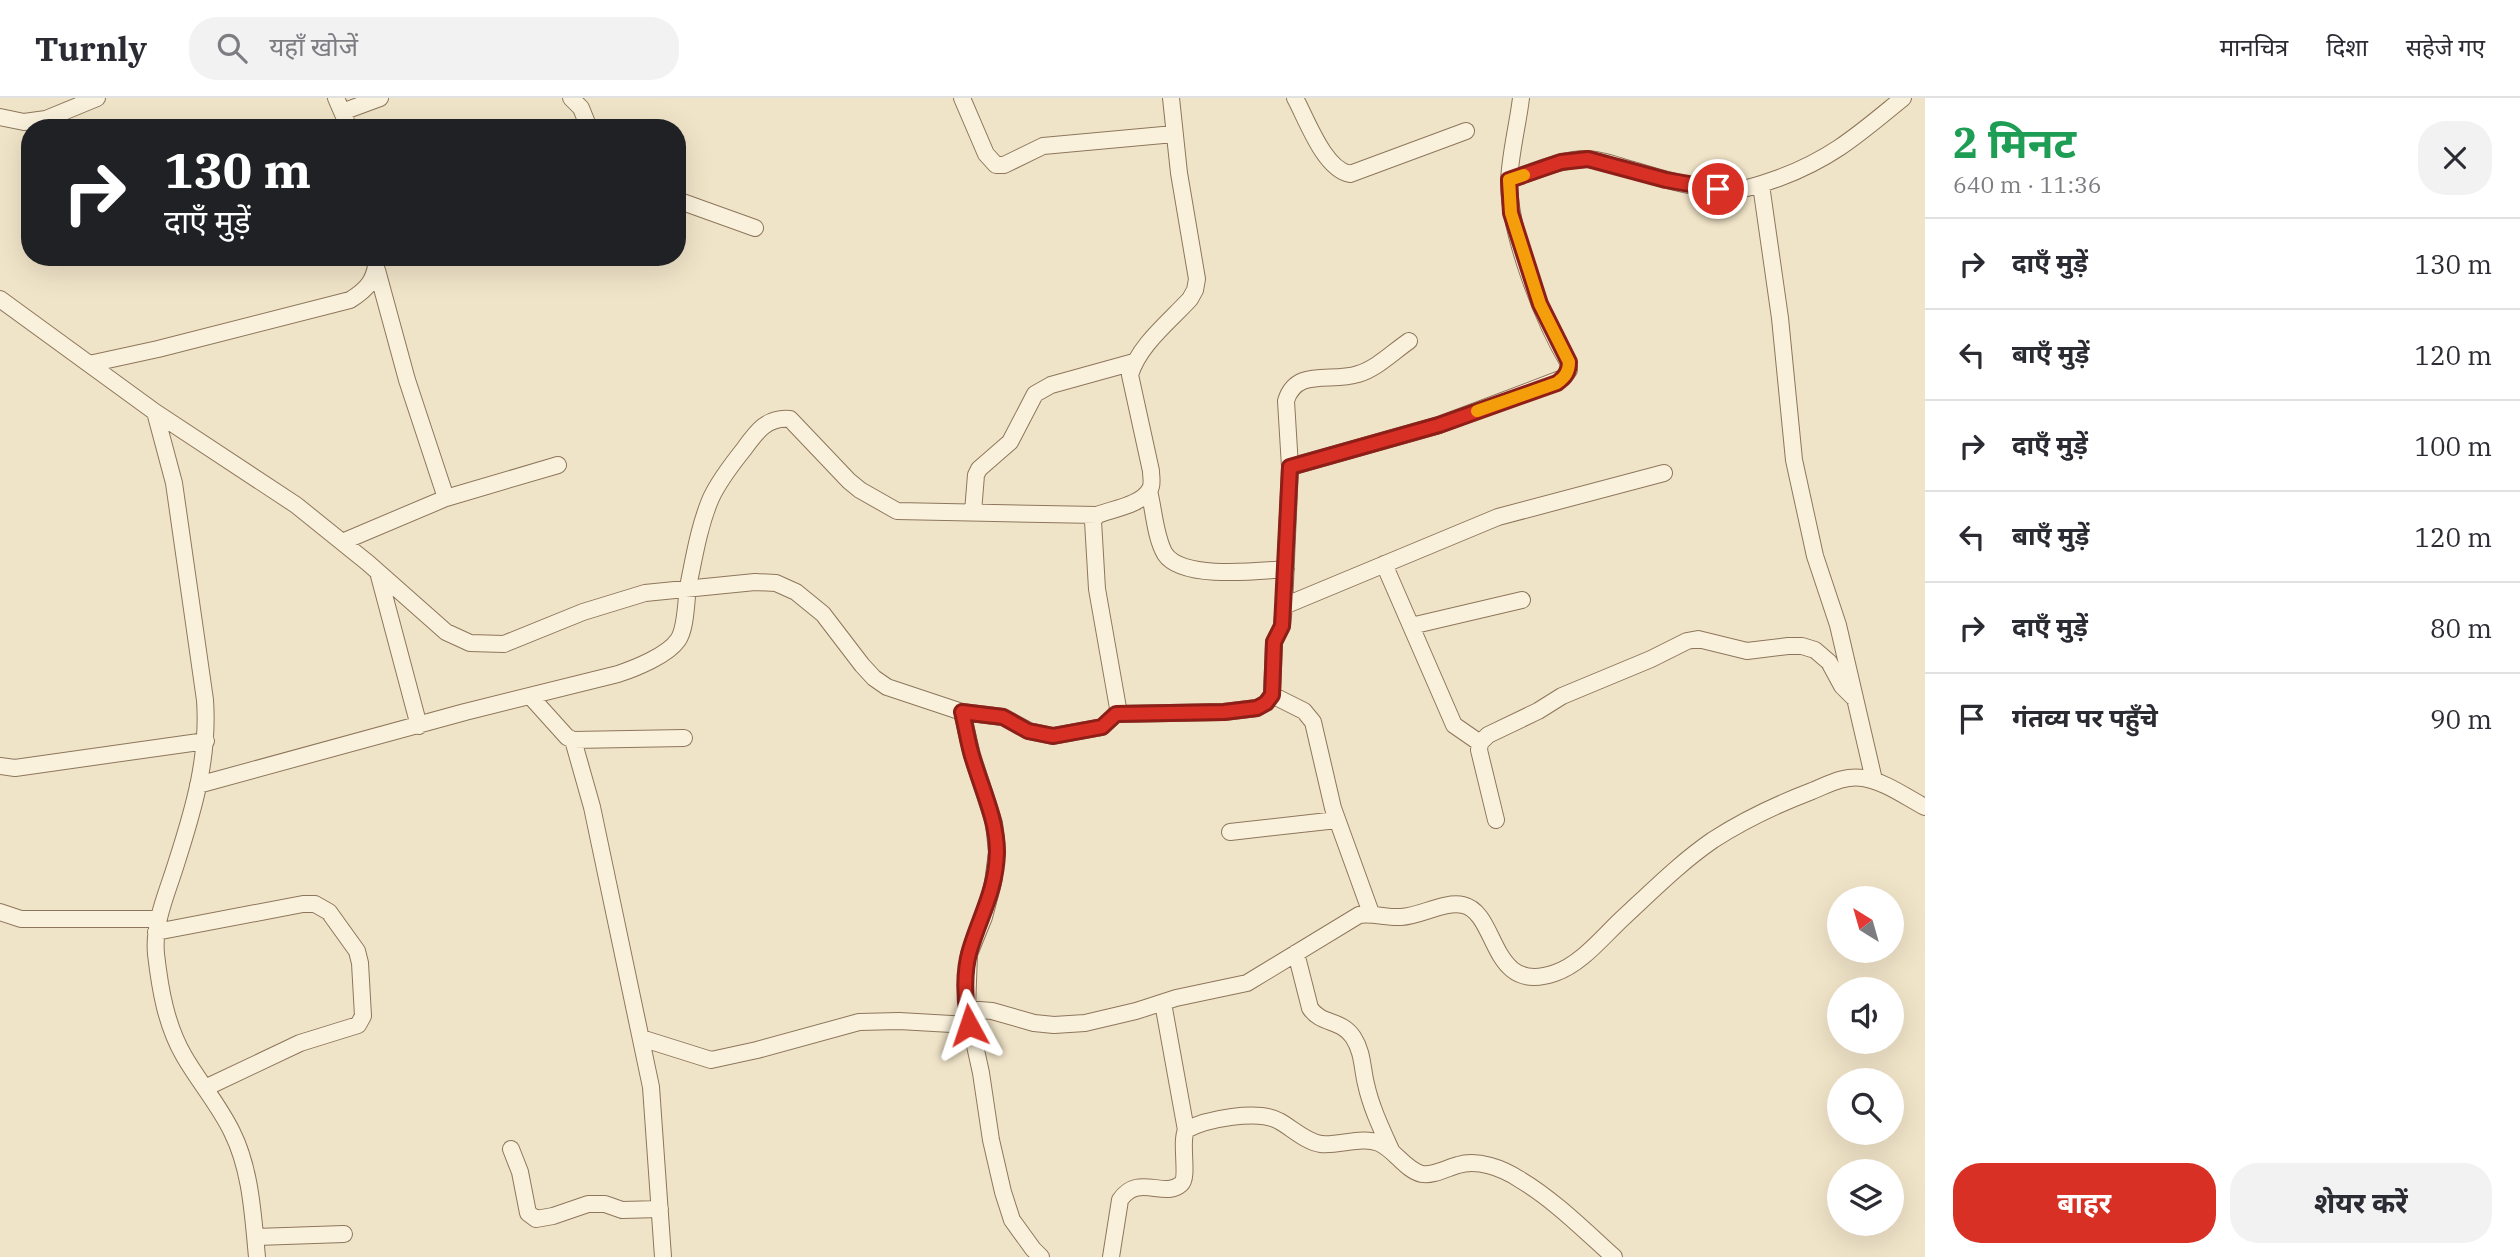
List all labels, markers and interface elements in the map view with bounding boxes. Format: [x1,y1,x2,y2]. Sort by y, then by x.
search box [189,17,679,80]
text: Turnly [35,27,147,70]
icon: search [213,29,251,67]
text: यहाँ खोजें [269,29,358,63]
text: मानचित्र [2220,31,2288,63]
text: दिशा [2326,31,2368,63]
text: सहेजे गए [2406,31,2485,63]
text: 2 मिनट [1953,115,2076,170]
button: close [2418,121,2492,195]
text: 130 m [164,138,311,201]
icon: right [49,147,140,238]
pin [1688,159,1748,219]
text: 640 m · 11:36 [1953,169,2102,199]
icon: arrive [1699,170,1737,208]
text: दाएँ मुड़ें [164,200,251,242]
icon: right [1953,245,1991,283]
text: दाएँ मुड़ें [2012,245,2088,279]
text: 130 m [2414,247,2492,281]
icon: left [1953,336,1991,374]
text: बाएँ मुड़ें [2012,336,2089,370]
text: 120 m [2414,338,2492,372]
icon: right [1953,427,1991,465]
text: दाएँ मुड़ें [2012,427,2088,461]
text: 100 m [2414,429,2492,463]
icon: left [1953,518,1991,556]
text: बाएँ मुड़ें [2012,518,2089,552]
text: 120 m [2414,520,2492,554]
icon: right [1953,609,1991,647]
text: दाएँ मुड़ें [2012,609,2088,643]
text: 80 m [2430,611,2492,645]
icon: arrive [1953,700,1991,738]
text: गंतव्य पर पहुँचे [2012,700,2158,734]
text: 90 m [2430,702,2492,736]
north arrow [1827,886,1904,962]
map controls [1827,886,1904,1236]
button: sound [1827,977,1904,1054]
position arrow [932,988,1006,1062]
button: search [1827,1068,1904,1145]
button: layers [1827,1159,1904,1236]
button: बाहर [1953,1163,2216,1243]
button: शेयर करें [2230,1163,2492,1243]

